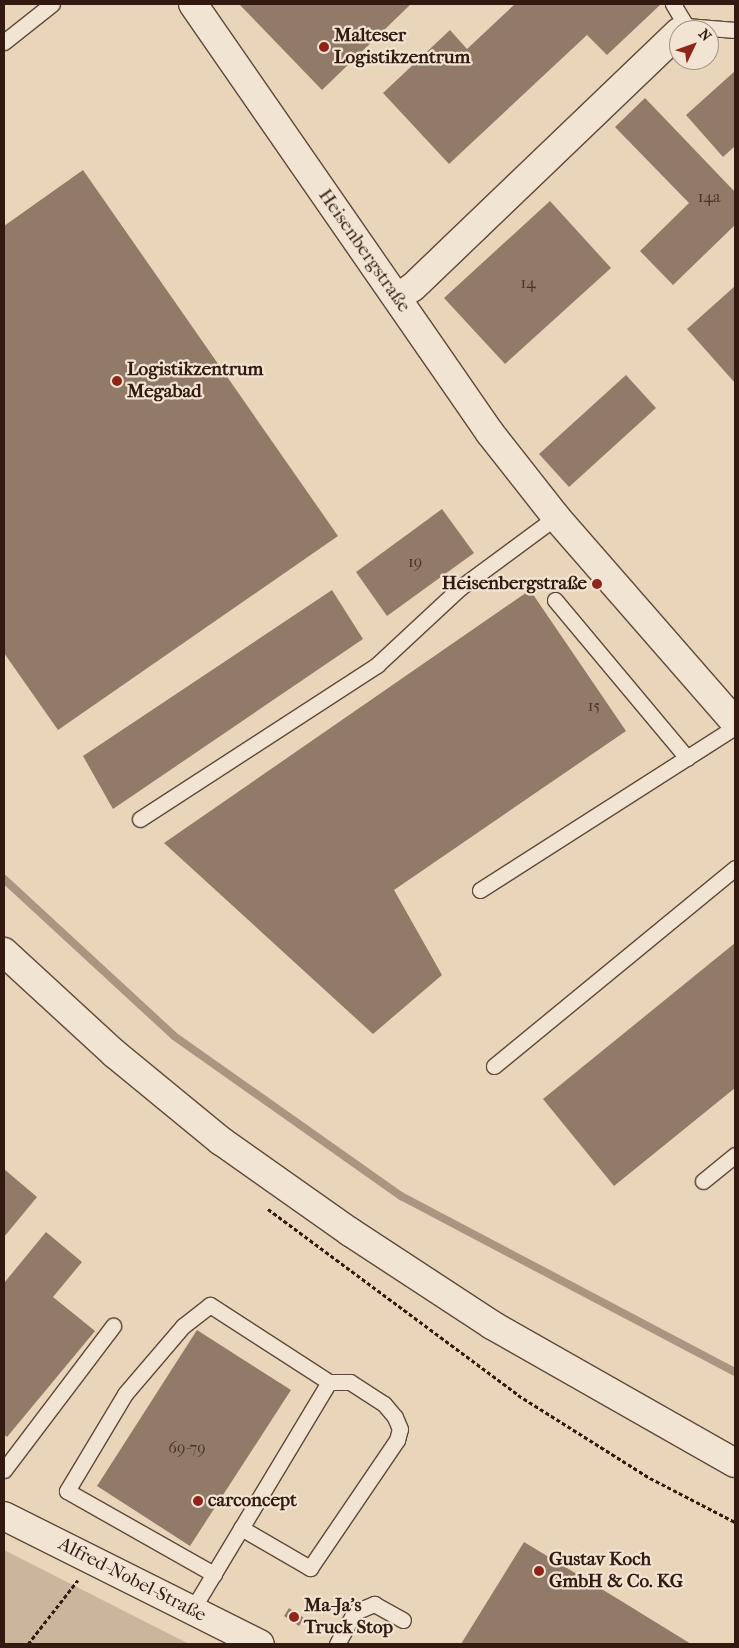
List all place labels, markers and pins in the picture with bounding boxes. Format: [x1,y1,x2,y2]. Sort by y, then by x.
place label: Malteser Logistikzentrum [334,25,470,69]
marker: Malteser Logistikzentrum [318,41,330,53]
place label: Logistikzentrum Megabad [127,359,263,403]
marker: Logistikzentrum Megabad [111,375,123,387]
place label: Heisenbergstraße [442,573,587,595]
marker: Heisenbergstraße [591,578,603,590]
place label: carconcept [208,1490,297,1512]
marker: carconcept [192,1495,204,1507]
place label: Gustav Koch GmbH & Co. KG [549,1549,683,1593]
marker: Gustav Koch GmbH & Co. KG [533,1565,545,1577]
place label: Ma-Ja's Truck Stop [304,1595,393,1639]
marker: Ma-Ja's Truck Stop [288,1611,300,1623]

